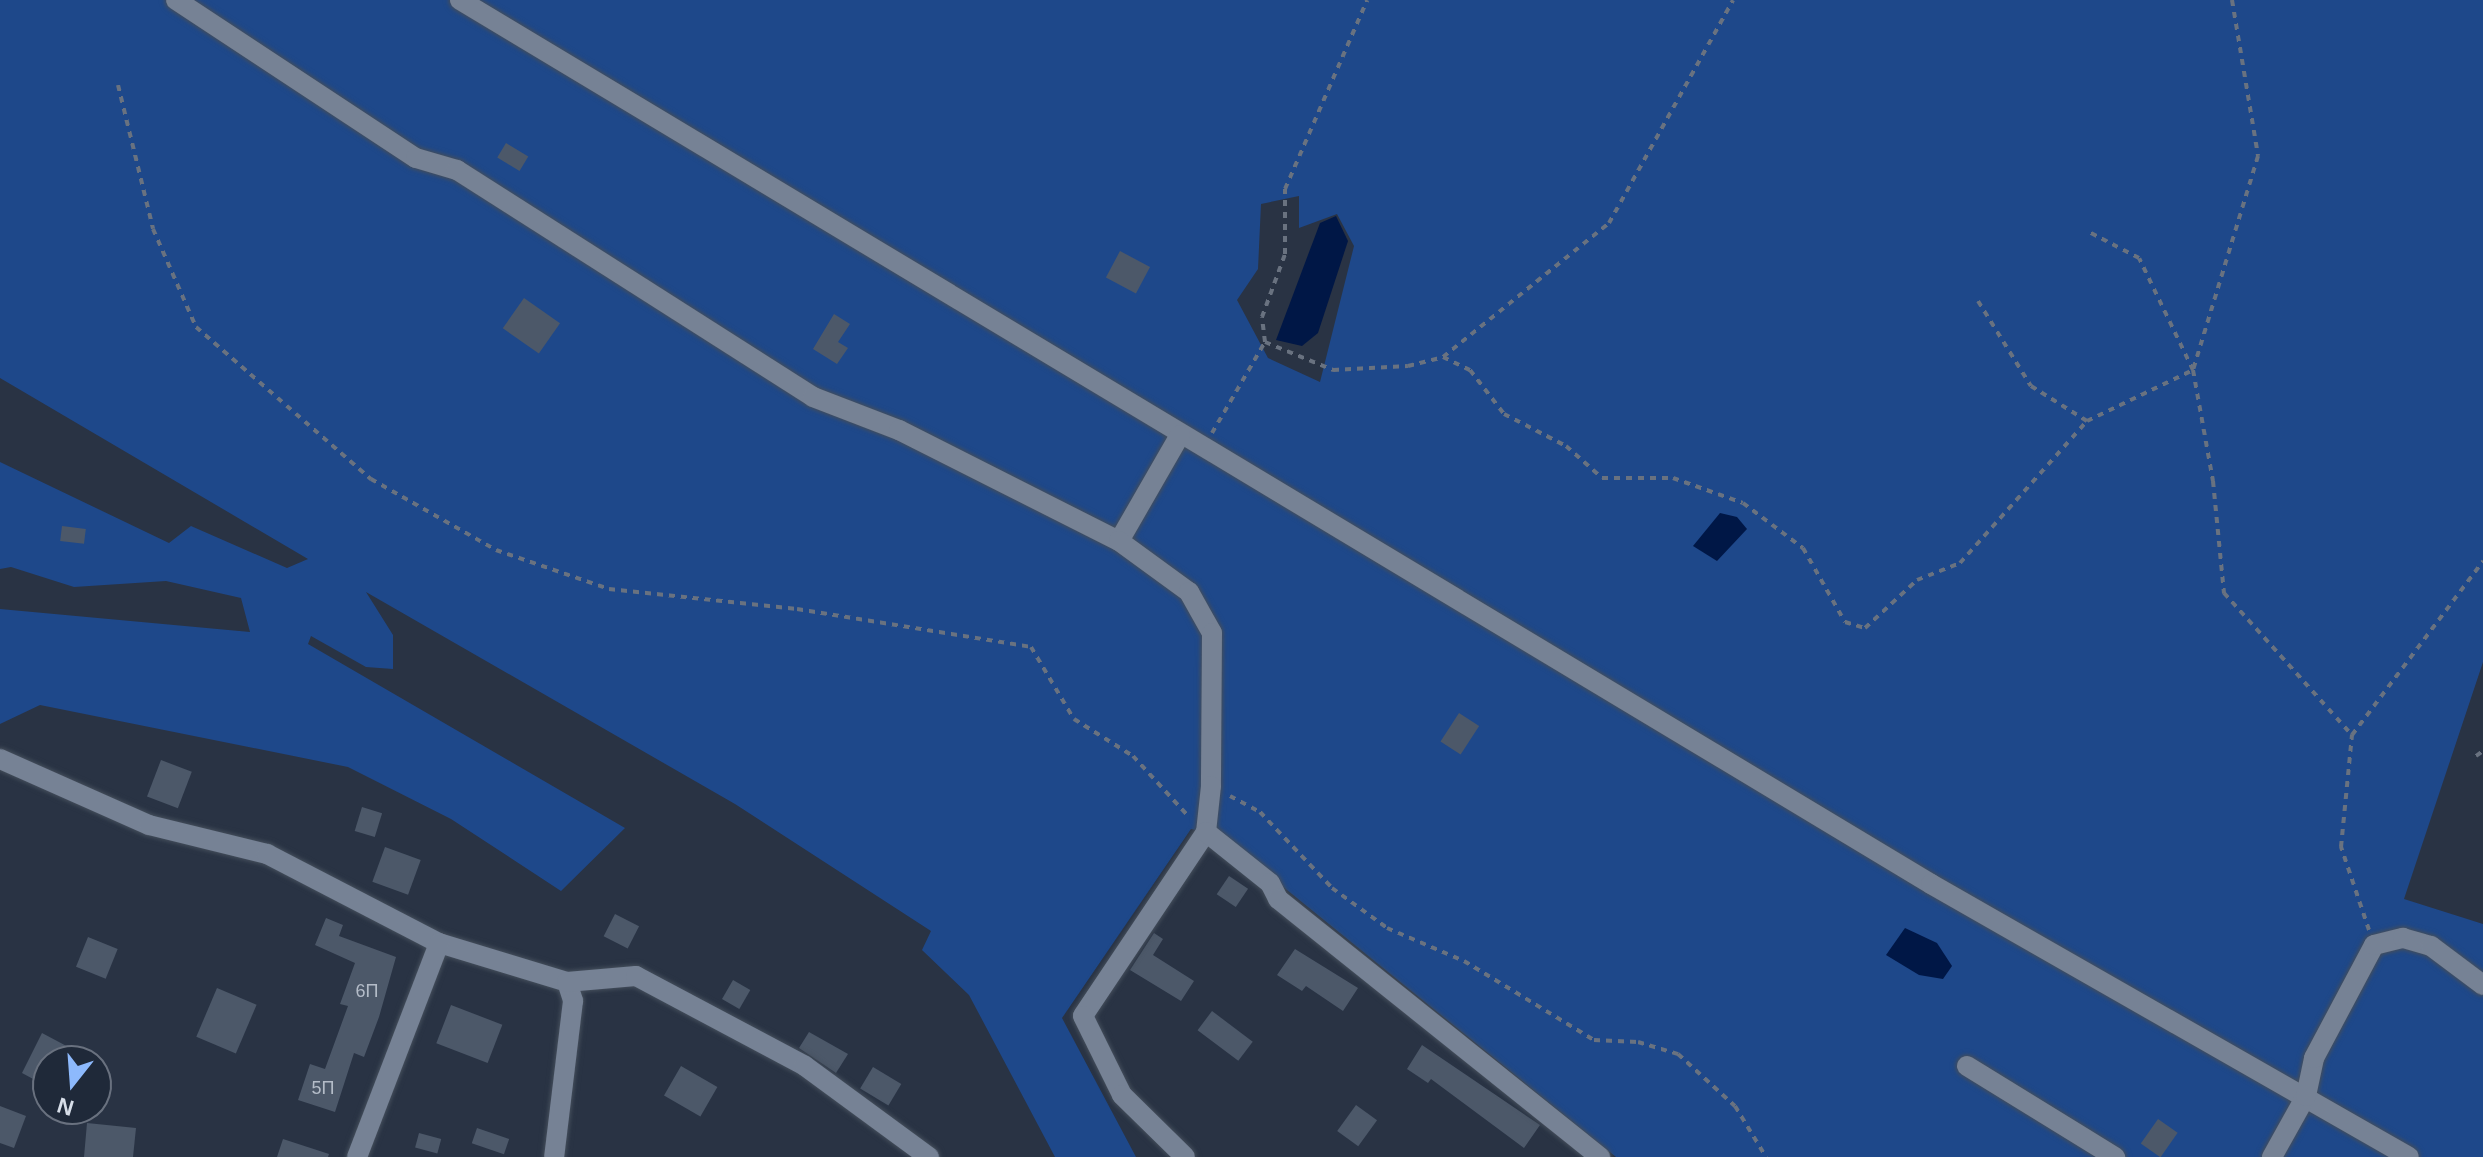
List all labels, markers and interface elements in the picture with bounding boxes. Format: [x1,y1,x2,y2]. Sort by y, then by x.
house number: 6П [356,980,378,1002]
north arrow [32,1045,112,1125]
house number: 5П [312,1077,334,1099]
text: N [54,1092,77,1121]

